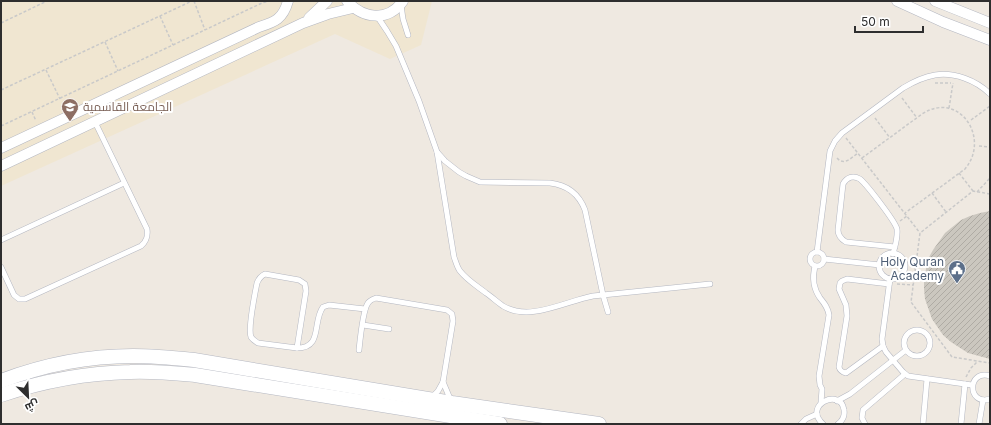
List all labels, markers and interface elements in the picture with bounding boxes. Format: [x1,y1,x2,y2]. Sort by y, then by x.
scale bar [855,8,923,34]
text: 50 m [861,14,890,29]
school or university icon: الجامعة القاسمية [60,97,80,122]
place label: الجامعة القاسمية [83,99,172,114]
place label: Holy Quran Academy [880,254,944,283]
public building icon: Holy Quran Academy [947,259,967,284]
north arrow [8,377,48,417]
text: ش [23,397,41,415]

